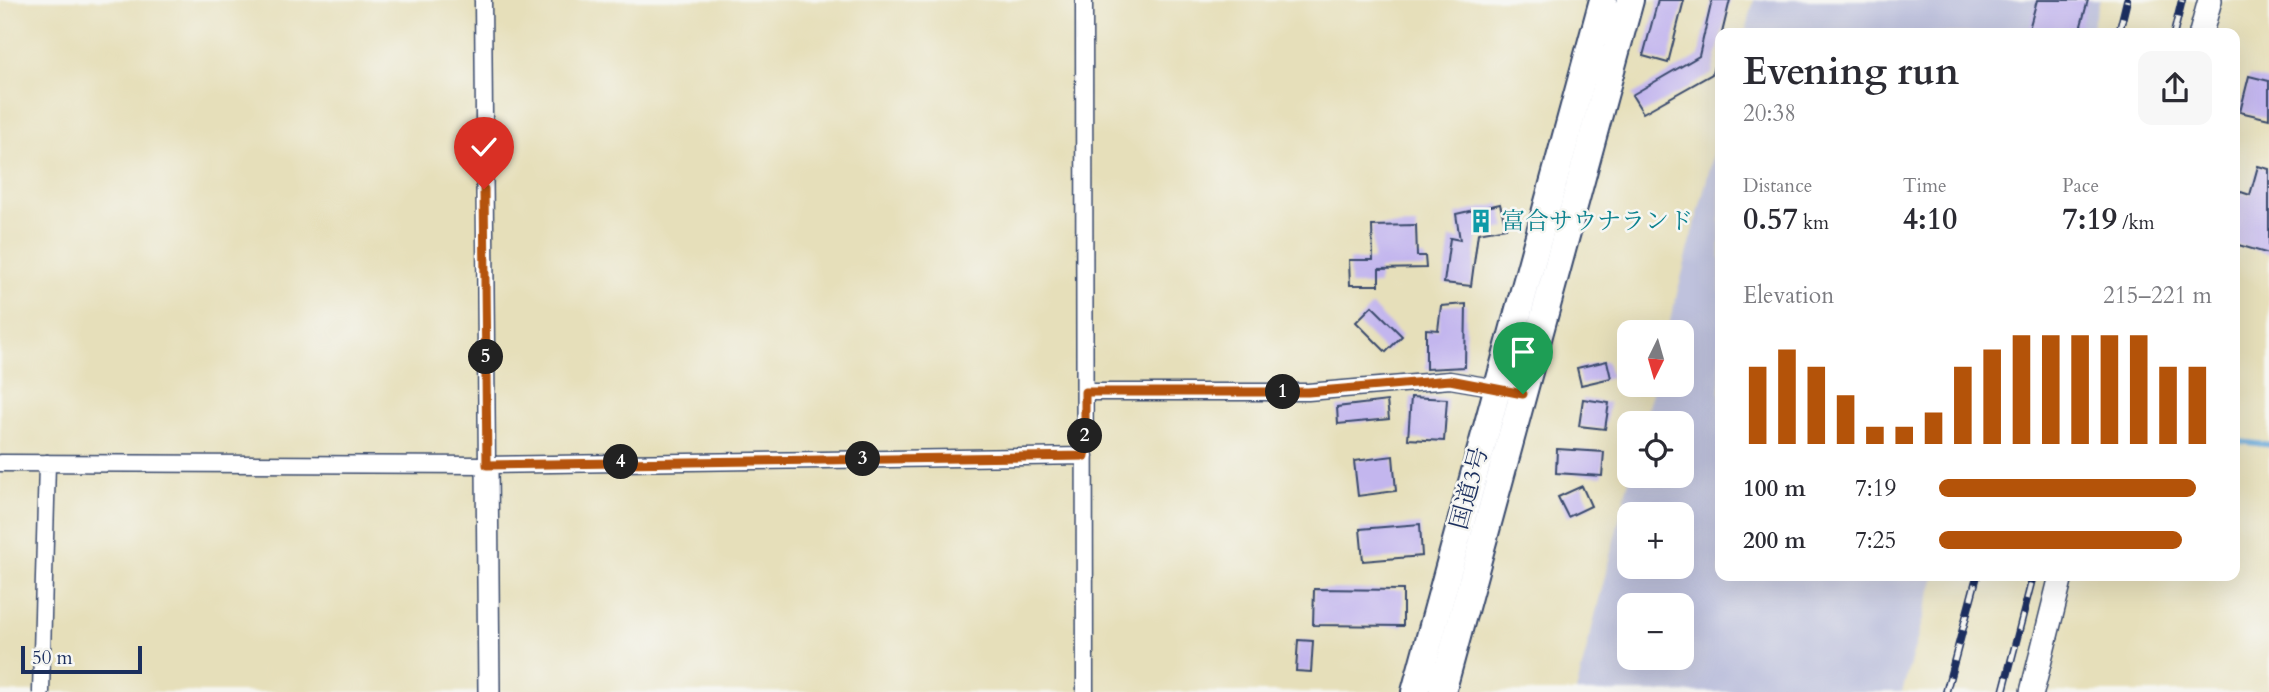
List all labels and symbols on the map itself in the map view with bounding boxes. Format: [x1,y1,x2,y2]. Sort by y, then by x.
pin [454,117,514,189]
place label: 富合サウナランド [1501,205,1693,238]
building icon: 富合サウナランド [1467,207,1495,235]
north arrow [1617,320,1694,397]
pin [1493,322,1553,394]
pin: 5 [468,340,504,374]
pin: 1 [1266,374,1300,410]
pin: 2 [1068,418,1102,453]
pin: 3 [846,442,880,476]
street label: 国道3号 [1443,443,1496,533]
pin: 4 [604,444,638,480]
scale bar [21,643,142,675]

